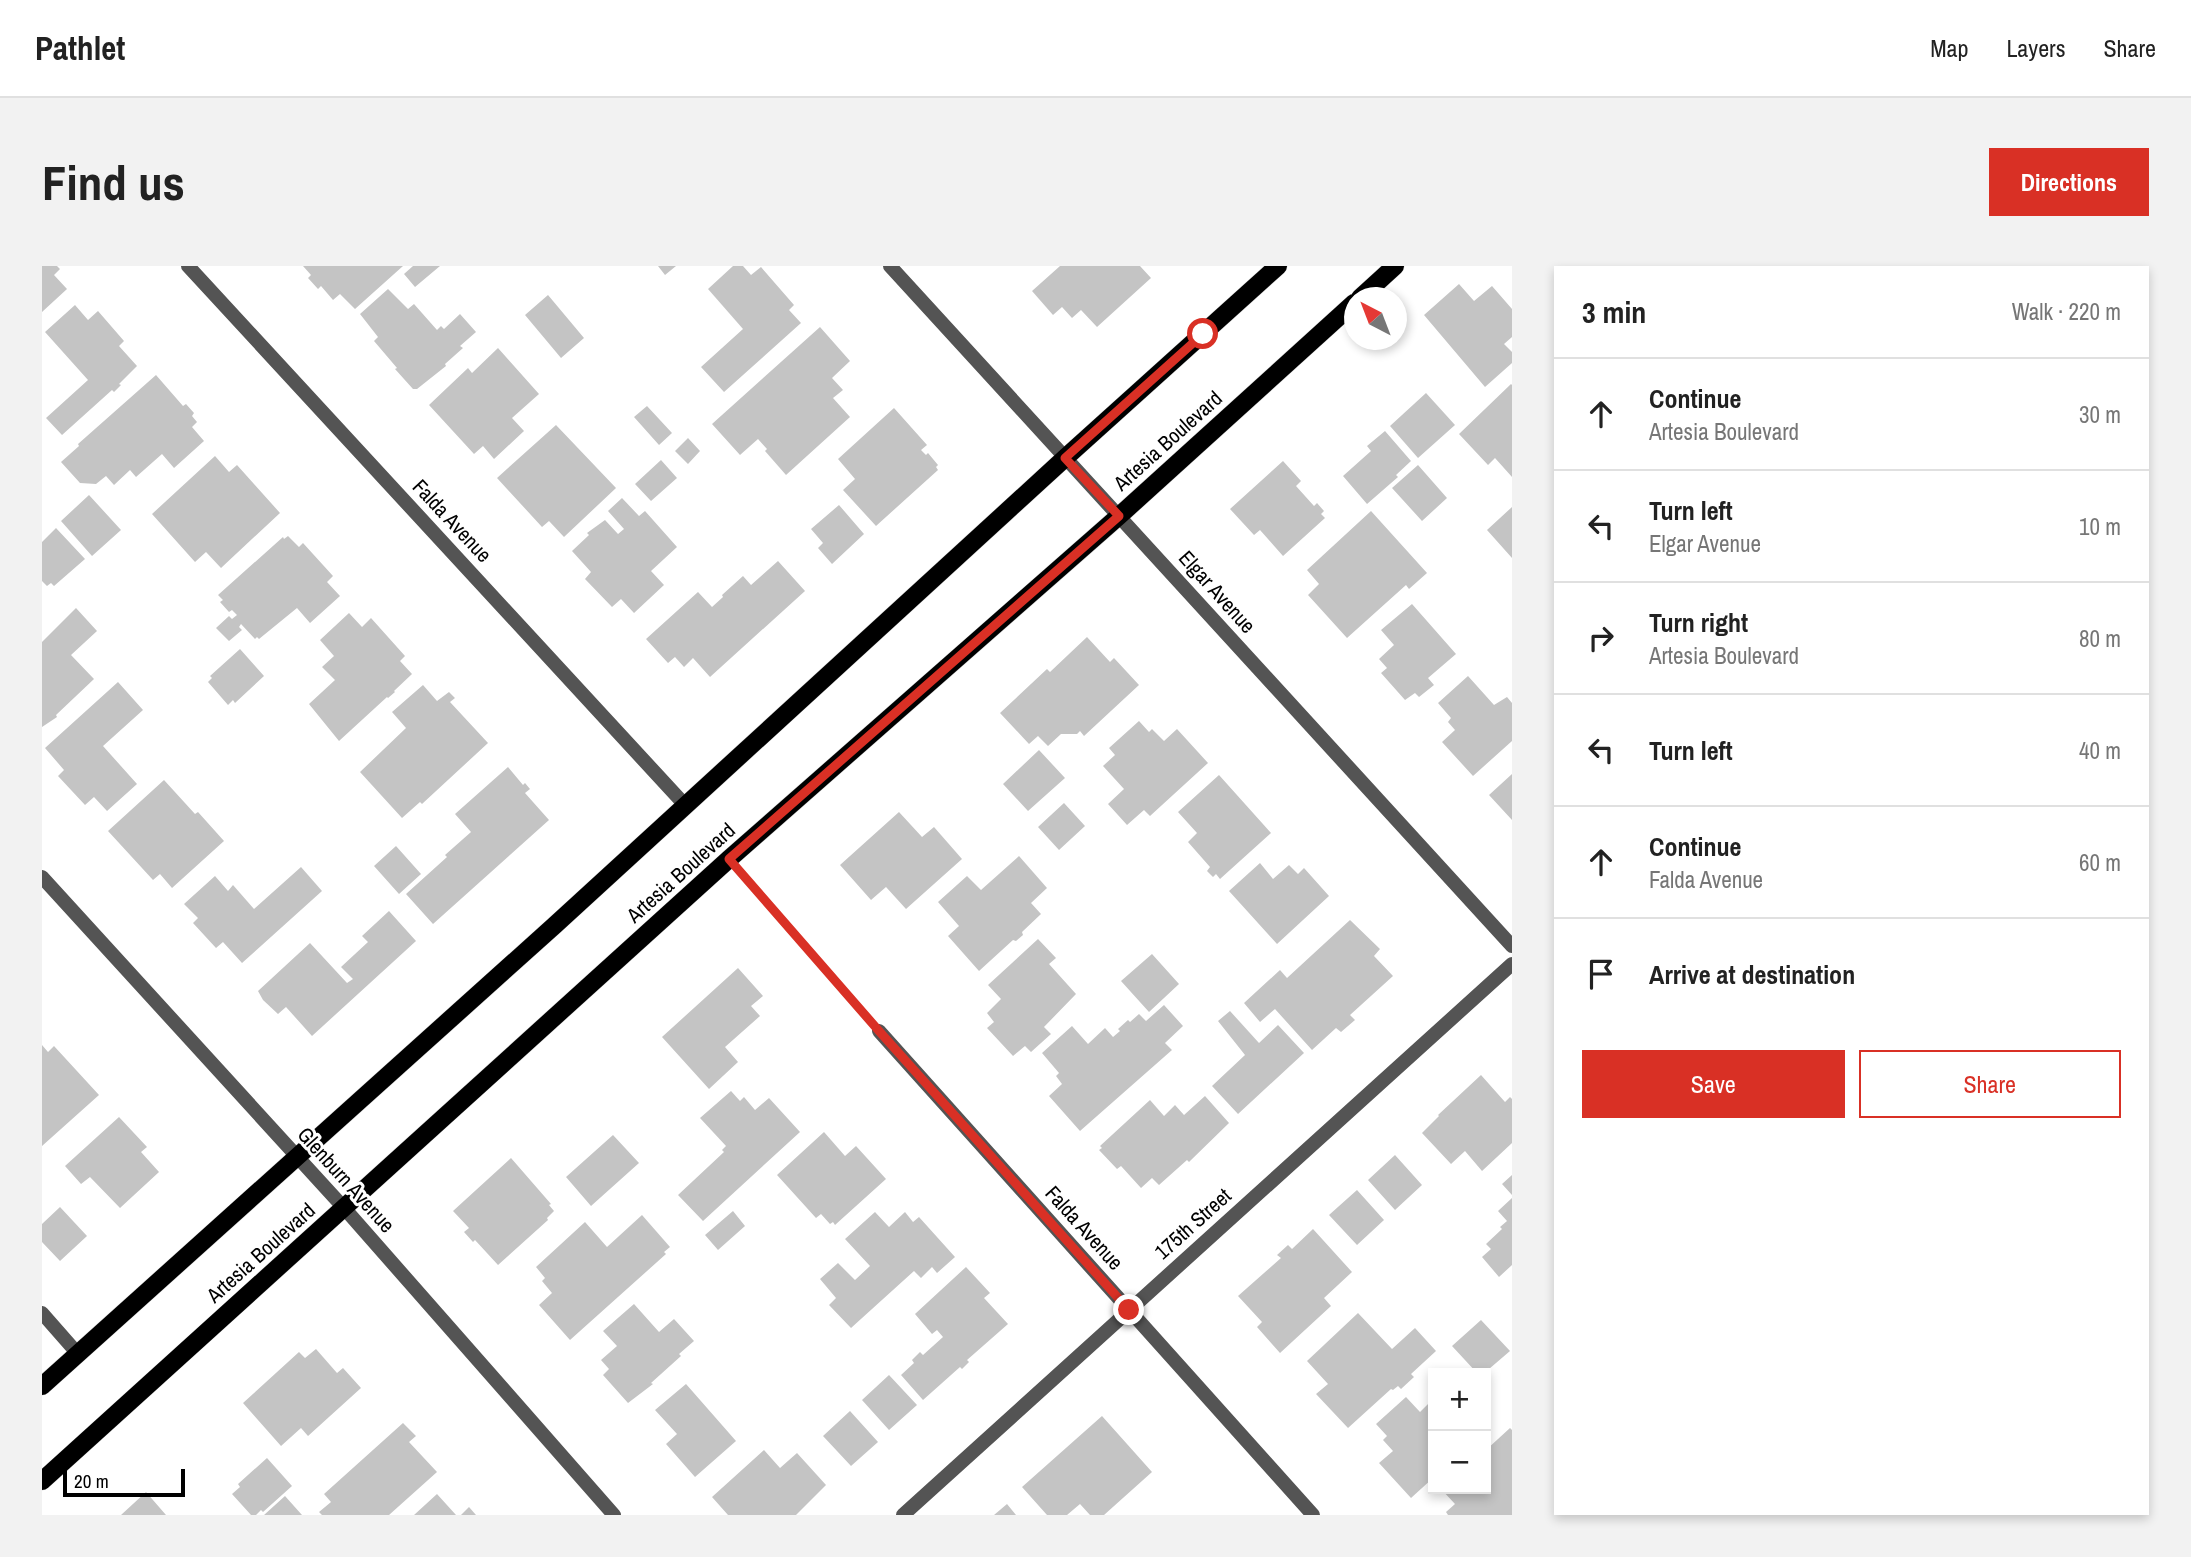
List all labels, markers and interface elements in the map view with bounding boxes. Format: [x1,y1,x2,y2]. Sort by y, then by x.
text: Pathlet [35,26,125,70]
text: Map [1930,32,1968,64]
text: Layers [2006,32,2065,64]
text: Share [2103,32,2156,64]
button: Directions [1989,148,2149,216]
text: Find us [42,149,185,215]
north arrow [1344,287,1407,350]
text: 3 min [1582,292,1646,332]
text: Walk · 220 m [2012,296,2121,327]
route start [1187,318,1218,349]
text: Continue [1649,381,1741,416]
street label: Artesia Boulevard [1106,384,1228,498]
icon: ahead [1582,395,1620,433]
text: 30 m [2079,399,2121,430]
text: Artesia Boulevard [1649,416,1799,447]
street label: Falda Avenue [406,473,498,569]
text: Turn left [1649,493,1733,528]
icon: left [1582,507,1620,545]
text: 10 m [2079,511,2121,542]
text: Elgar Avenue [1649,528,1761,559]
street label: Elgar Avenue [1172,544,1262,639]
text: Turn right [1649,605,1748,640]
icon: right [1582,619,1620,657]
text: 80 m [2079,623,2121,654]
text: Artesia Boulevard [1649,640,1799,671]
icon: left [1582,731,1620,769]
text: Turn left [1649,733,1733,768]
text: 40 m [2079,735,2121,766]
street label: Artesia Boulevard [619,816,741,930]
text: Continue [1649,829,1741,864]
icon: ahead [1582,843,1620,881]
text: 60 m [2079,847,2121,878]
text: Falda Avenue [1649,864,1763,895]
icon: arrive [1582,955,1620,993]
text: Arrive at destination [1649,957,1855,992]
button: Save [1582,1050,1845,1118]
button: Share [1859,1050,2121,1118]
street label: Glenburn Avenue [291,1121,402,1239]
street label: Falda Avenue [1039,1179,1130,1276]
street label: 175th Street [1148,1181,1237,1266]
street label: Artesia Boulevard [199,1196,321,1310]
route end [1113,1294,1144,1325]
map controls [1428,1368,1491,1494]
button: + [1428,1368,1491,1431]
button: − [1428,1431,1491,1494]
scale bar [63,1466,186,1498]
text: 20 m [74,1468,109,1494]

